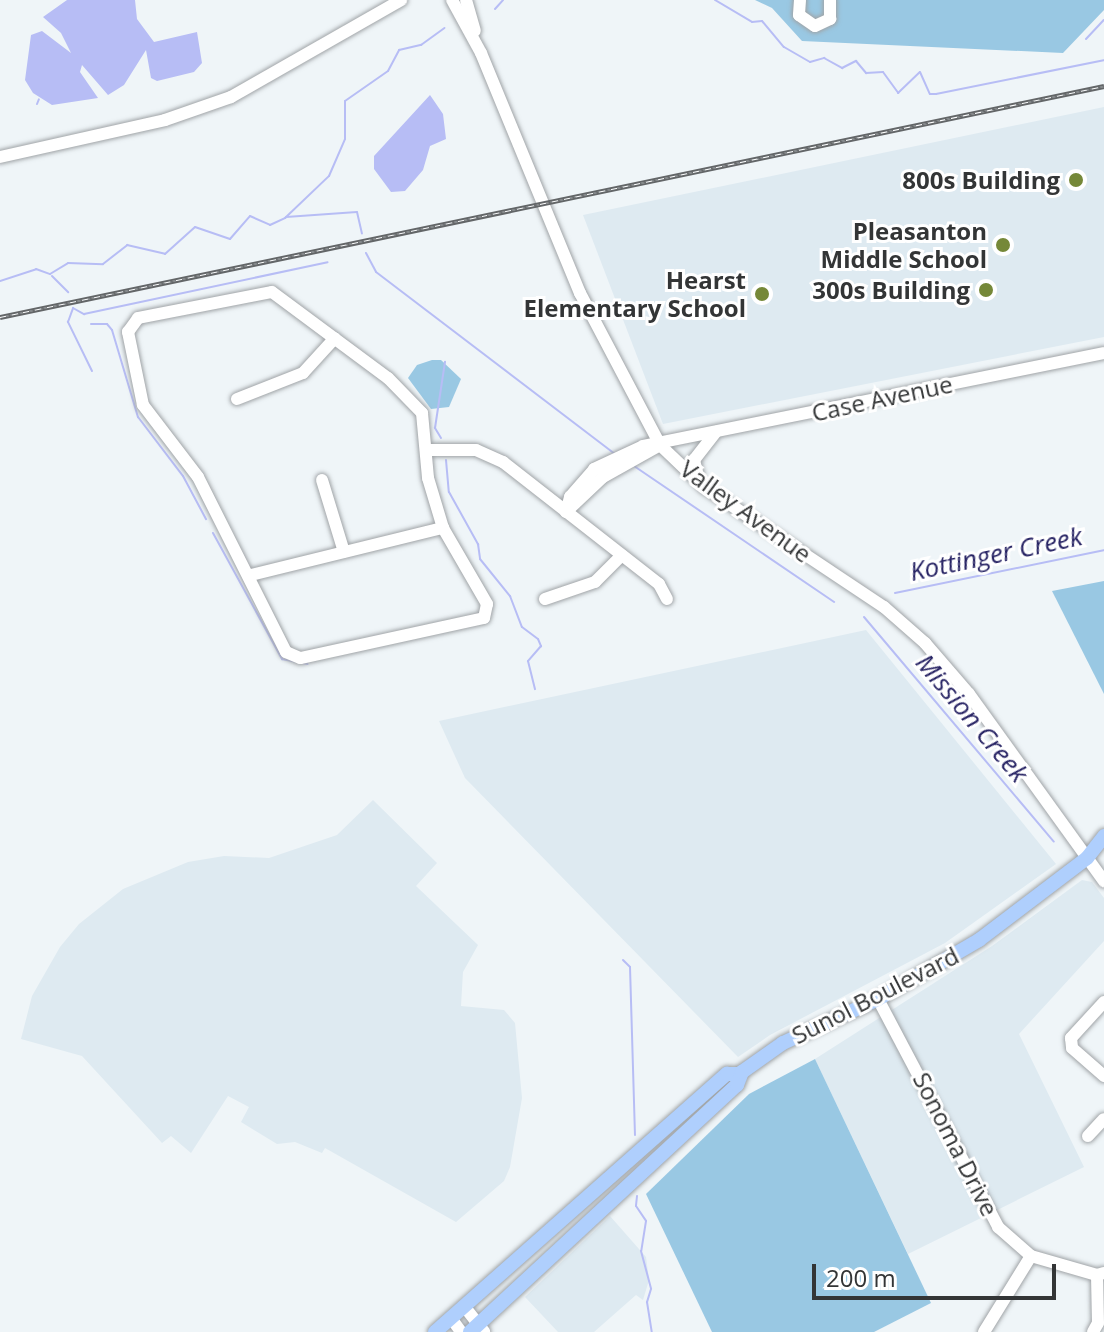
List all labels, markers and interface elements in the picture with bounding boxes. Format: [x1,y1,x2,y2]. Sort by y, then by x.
place label: 800s Building [902,166,1060,194]
marker: 800s Building [1067,171,1085,189]
place label: Pleasanton Middle School [821,217,987,273]
marker: Pleasanton Middle School [994,236,1012,254]
place label: Hearst Elementary School [523,266,746,322]
place label: 300s Building [812,276,970,304]
marker: 300s Building [977,281,995,299]
marker: Hearst Elementary School [753,285,771,303]
street label: Case Avenue [809,369,955,427]
street label: Valley Avenue [675,454,817,568]
water label: Kottinger Creek [907,520,1085,588]
water label: Mission Creek [909,648,1035,788]
street label: Sunol Boulevard [787,941,963,1049]
street label: Sonoma Drive [907,1067,1005,1221]
scale bar [816,1248,1060,1298]
text: 200 m [826,1261,896,1294]

